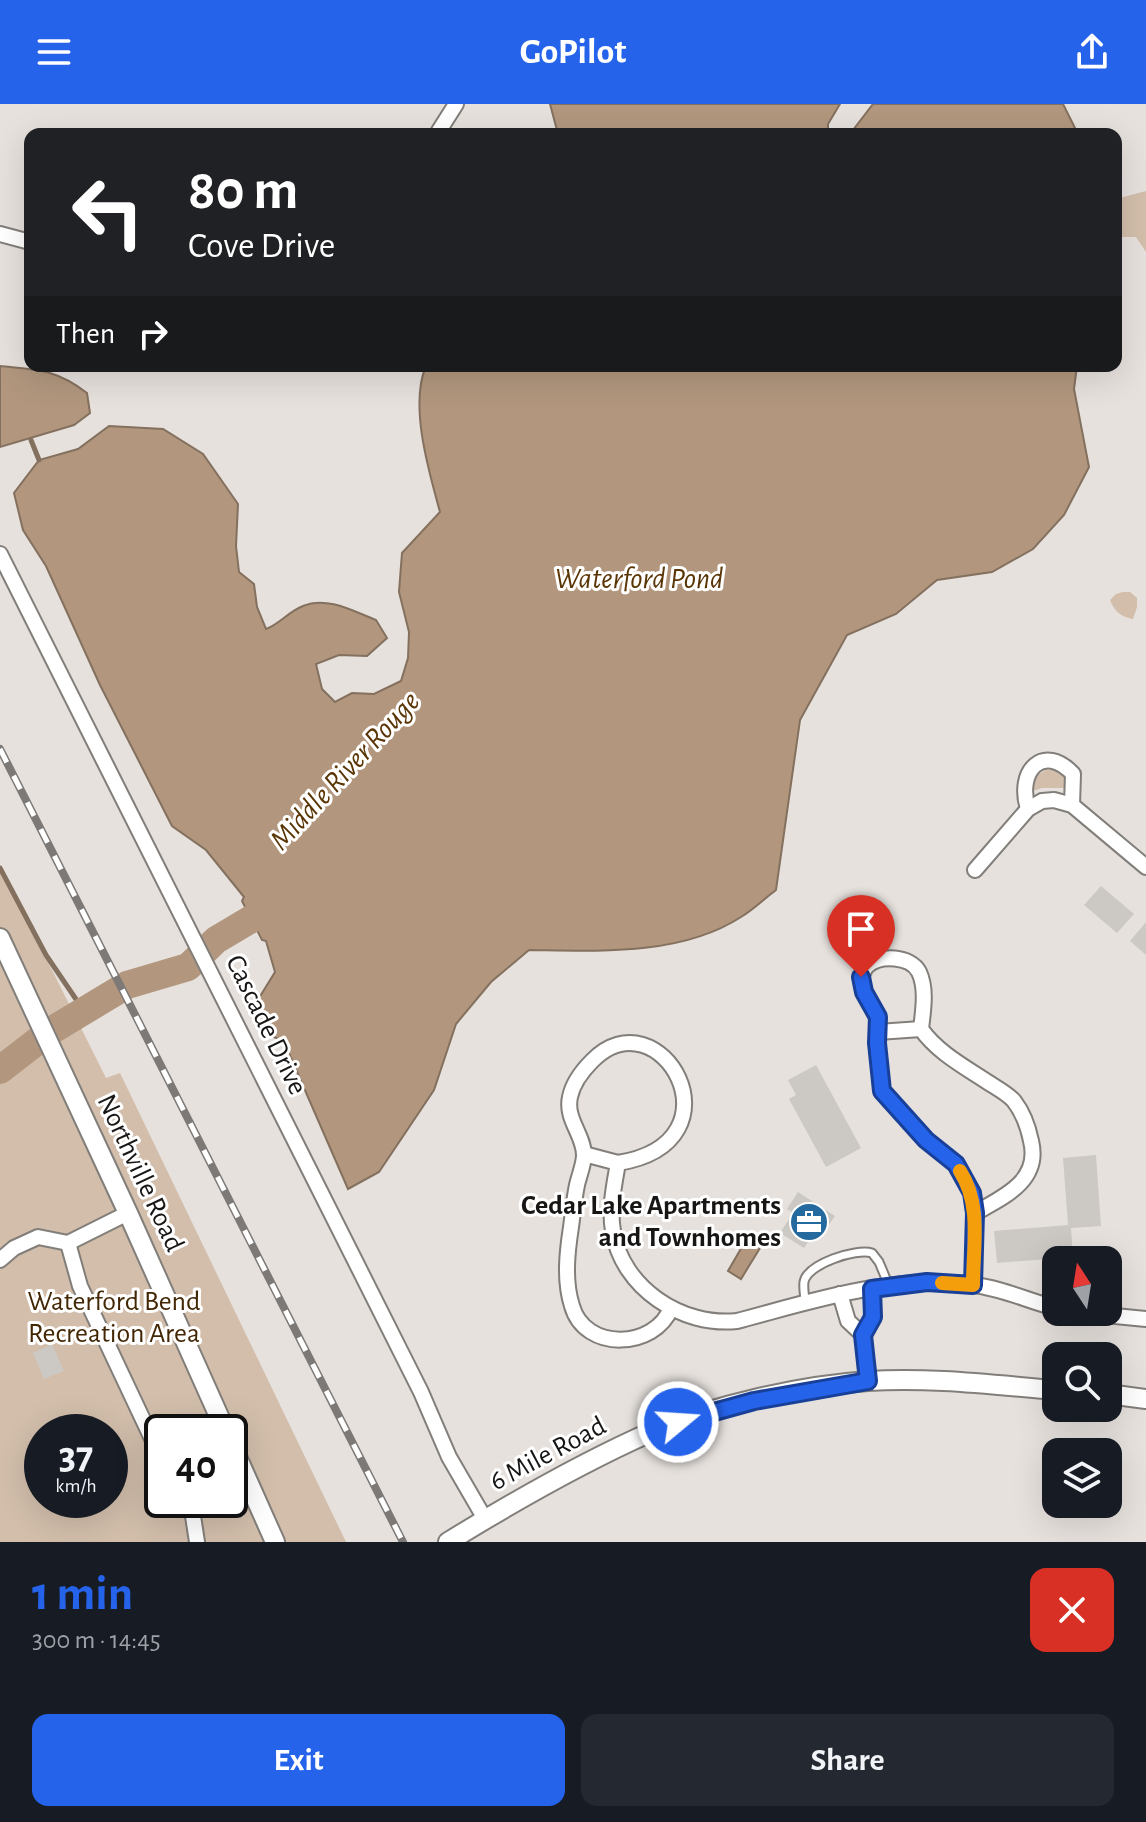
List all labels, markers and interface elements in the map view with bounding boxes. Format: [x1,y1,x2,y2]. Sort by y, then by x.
icon: menu [32,30,76,74]
icon: share [1070,30,1114,74]
text: GoPilot [520,34,626,70]
icon: left [56,160,160,264]
text: 80 m [188,163,298,219]
text: Cove Drive [188,228,335,264]
icon: right [131,312,175,356]
text: Then [56,319,115,349]
water label: Waterford Pond [555,564,723,594]
water label: Middle River Rouge [264,686,426,856]
pin [827,895,895,977]
icon: arrive [839,907,883,951]
street label: Cascade Drive [220,951,312,1099]
street label: Northville Road [91,1090,189,1256]
place label: Cedar Lake Apartments and Townhomes [521,1192,781,1252]
office icon: Cedar Lake Apartments and Townhomes [788,1201,830,1243]
north arrow [1042,1246,1122,1326]
map controls [1042,1246,1122,1518]
park label: Waterford Bend Recreation Area [27,1288,201,1348]
button: search [1042,1342,1122,1422]
position arrow [636,1380,720,1464]
street label: 6 Mile Road [485,1412,611,1496]
speed limit sign: 40 [144,1414,248,1518]
text: 37 [59,1436,93,1476]
button: layers [1042,1438,1122,1518]
text: km/h [55,1476,97,1496]
button: close [1030,1568,1114,1652]
text: 1 min [32,1571,133,1619]
text: 300 m · 14:45 [32,1627,161,1653]
button: Exit [32,1714,565,1806]
button: Share [581,1714,1114,1806]

